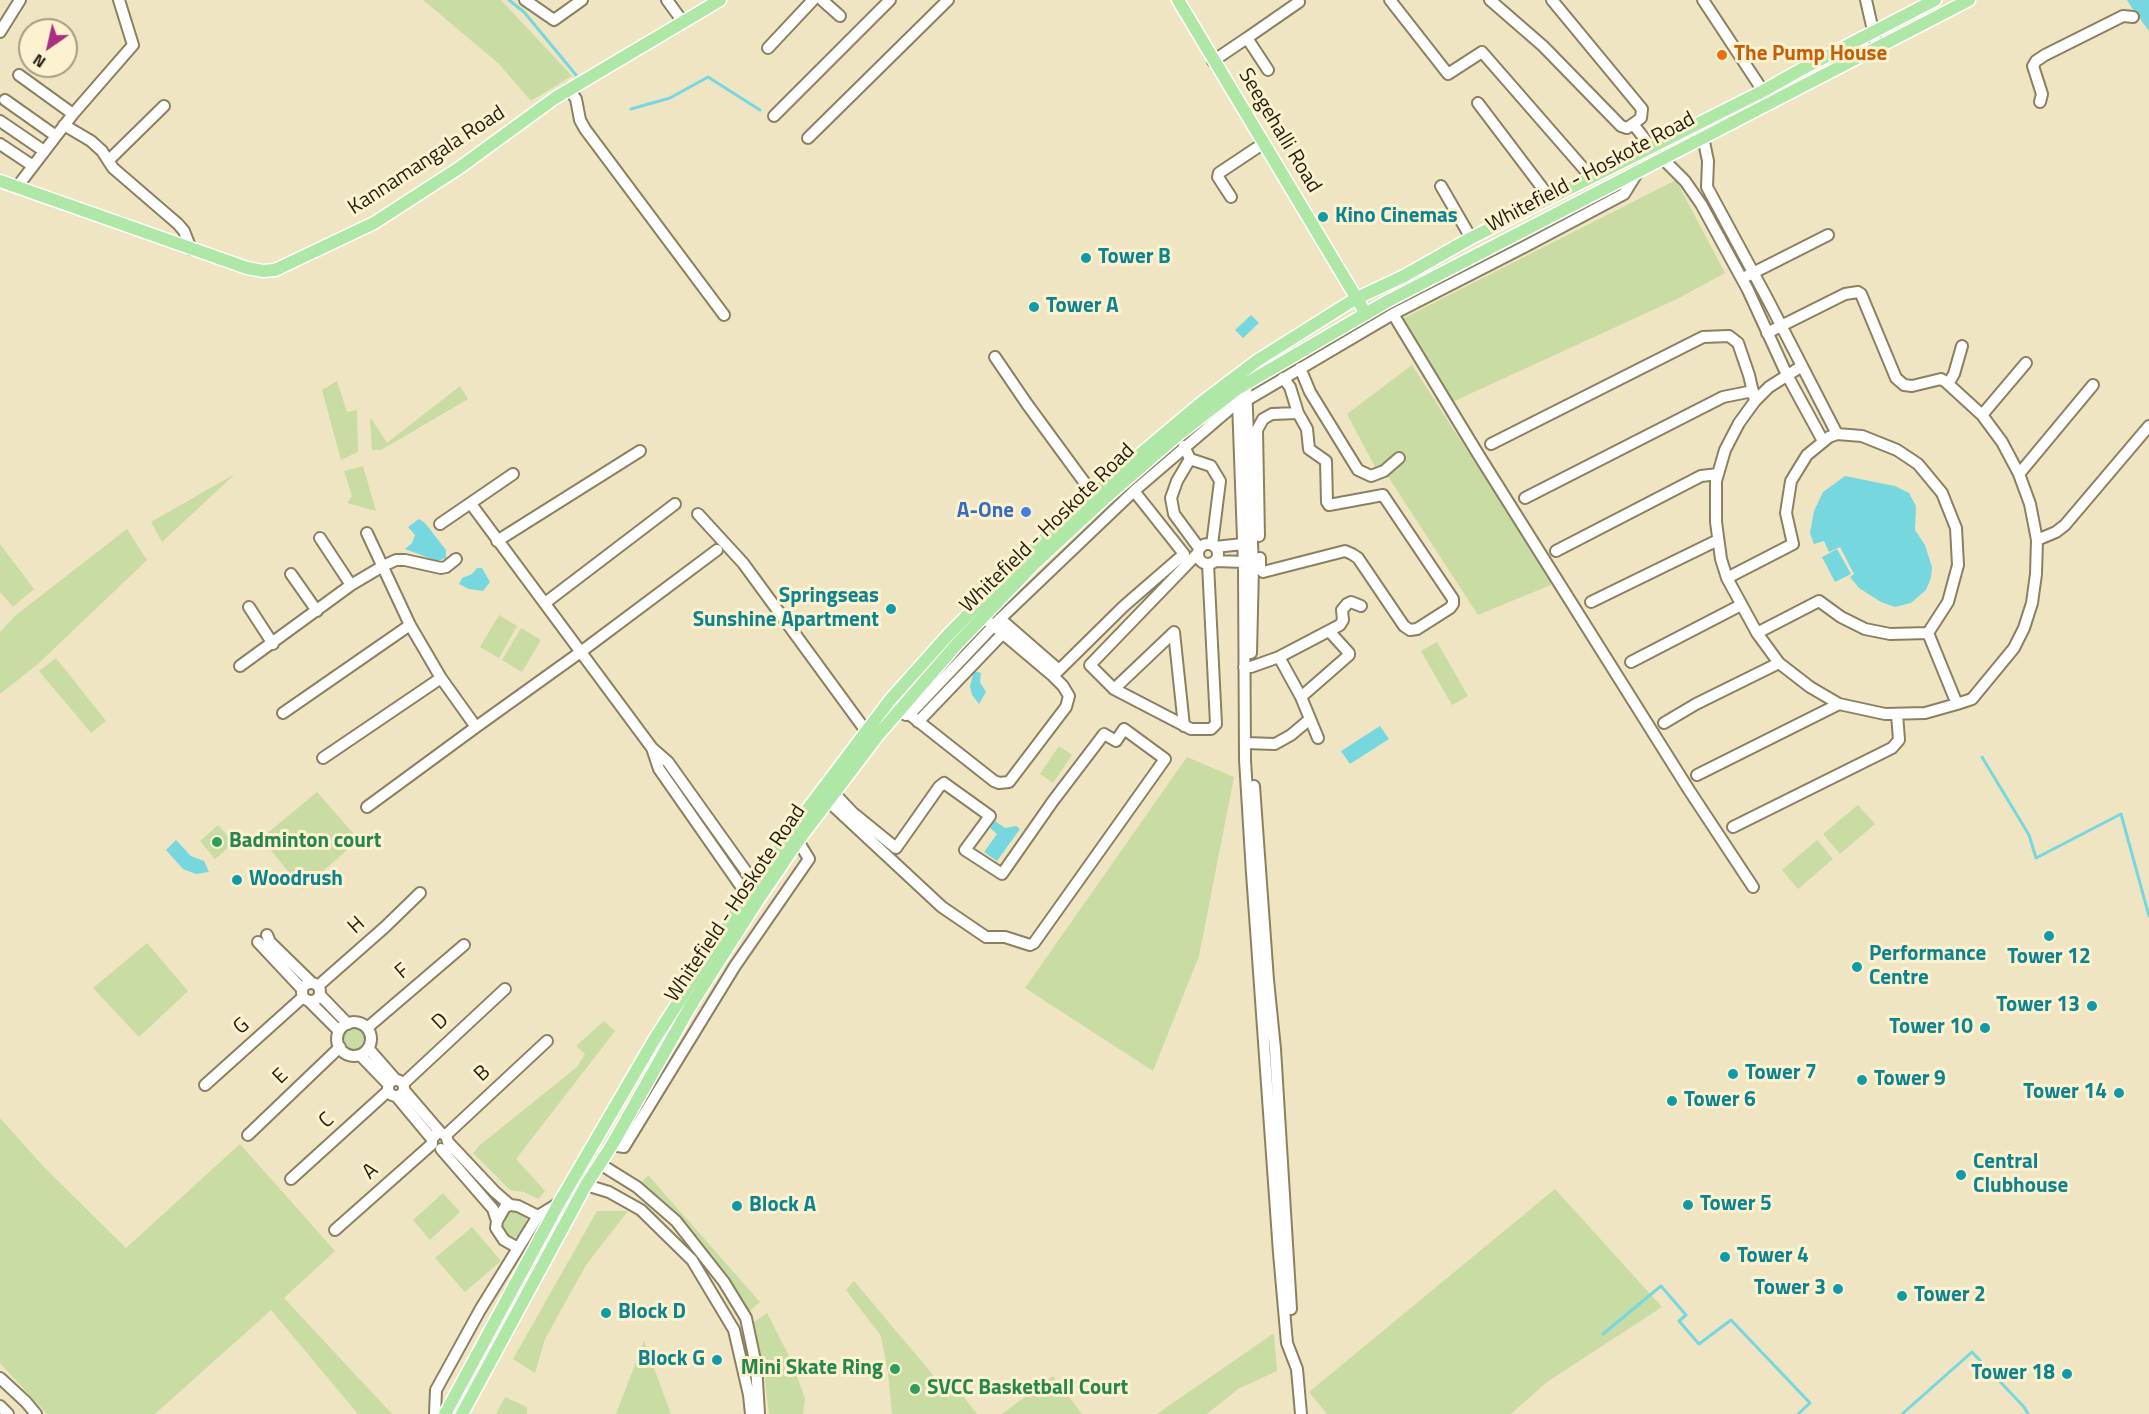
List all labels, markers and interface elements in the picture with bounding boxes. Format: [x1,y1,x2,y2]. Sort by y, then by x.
north arrow [18,18,78,78]
place label: The Pump House [1734,42,1887,68]
text: N [28,48,50,74]
marker: The Pump House [1715,48,1729,62]
street label: Seegehalli Road [1232,64,1326,198]
street label: Kannamangala Road [344,101,510,221]
street label: Whitefield - Hoskote Road [1482,107,1700,239]
place label: Kino Cinemas [1335,204,1458,230]
marker: Kino Cinemas [1316,210,1330,224]
place label: Tower B [1098,245,1171,271]
marker: Tower B [1079,251,1093,265]
place label: Tower A [1046,294,1119,320]
marker: Tower A [1027,300,1041,314]
street label: Whitefield - Hoskote Road [956,439,1140,619]
place label: A-One [957,499,1014,525]
marker: A-One [1019,505,1033,519]
place label: Springseas Sunshine Apartment [693,584,879,634]
marker: Springseas Sunshine Apartment [884,602,898,616]
street label: Whitefield - Hoskote Road [660,800,812,1008]
place label: Badminton court [229,829,381,855]
marker: Badminton court [210,835,224,849]
place label: Woodrush [249,867,343,893]
marker: Woodrush [230,873,244,887]
street label: H [343,912,371,940]
marker: Tower 12 [2042,929,2056,943]
place label: Performance Centre [1869,942,1986,992]
place label: Tower 12 [2007,945,2091,971]
street label: F [391,959,415,985]
marker: Performance Centre [1850,960,1864,974]
place label: Tower 13 [1996,993,2080,1019]
marker: Tower 13 [2085,999,2099,1013]
street label: D [427,1008,455,1036]
street label: G [229,1013,255,1041]
place label: Tower 10 [1889,1015,1973,1041]
marker: Tower 10 [1978,1021,1992,1035]
street label: B [470,1060,496,1088]
place label: Tower 7 [1745,1061,1817,1087]
street label: E [268,1064,294,1090]
marker: Tower 7 [1726,1067,1740,1081]
place label: Tower 9 [1874,1067,1946,1093]
marker: Tower 9 [1855,1073,1869,1087]
place label: Tower 14 [2023,1080,2107,1106]
marker: Tower 14 [2112,1086,2126,1100]
place label: Tower 6 [1684,1088,1756,1114]
marker: Tower 6 [1665,1094,1679,1108]
street label: C [314,1108,340,1134]
place label: Central Clubhouse [1973,1150,2068,1200]
street label: A [358,1158,384,1186]
marker: Central Clubhouse [1954,1168,1968,1182]
place label: Tower 5 [1700,1192,1772,1218]
place label: Block A [749,1193,816,1219]
marker: Tower 5 [1681,1198,1695,1212]
marker: Block A [730,1199,744,1213]
place label: Tower 4 [1737,1244,1809,1270]
marker: Tower 4 [1718,1250,1732,1264]
place label: Tower 3 [1754,1276,1826,1302]
marker: Tower 3 [1831,1282,1845,1296]
place label: Tower 2 [1914,1283,1986,1309]
marker: Tower 2 [1895,1289,1909,1303]
place label: Block D [618,1300,686,1326]
marker: Block D [599,1306,613,1320]
place label: Block G [638,1347,705,1373]
marker: Block G [710,1353,724,1367]
place label: Mini Skate Ring [741,1356,883,1382]
place label: Tower 18 [1971,1361,2055,1387]
marker: Mini Skate Ring [888,1362,902,1376]
marker: Tower 18 [2060,1367,2074,1381]
place label: SVCC Basketball Court [927,1376,1128,1402]
marker: SVCC Basketball Court [908,1382,922,1396]

